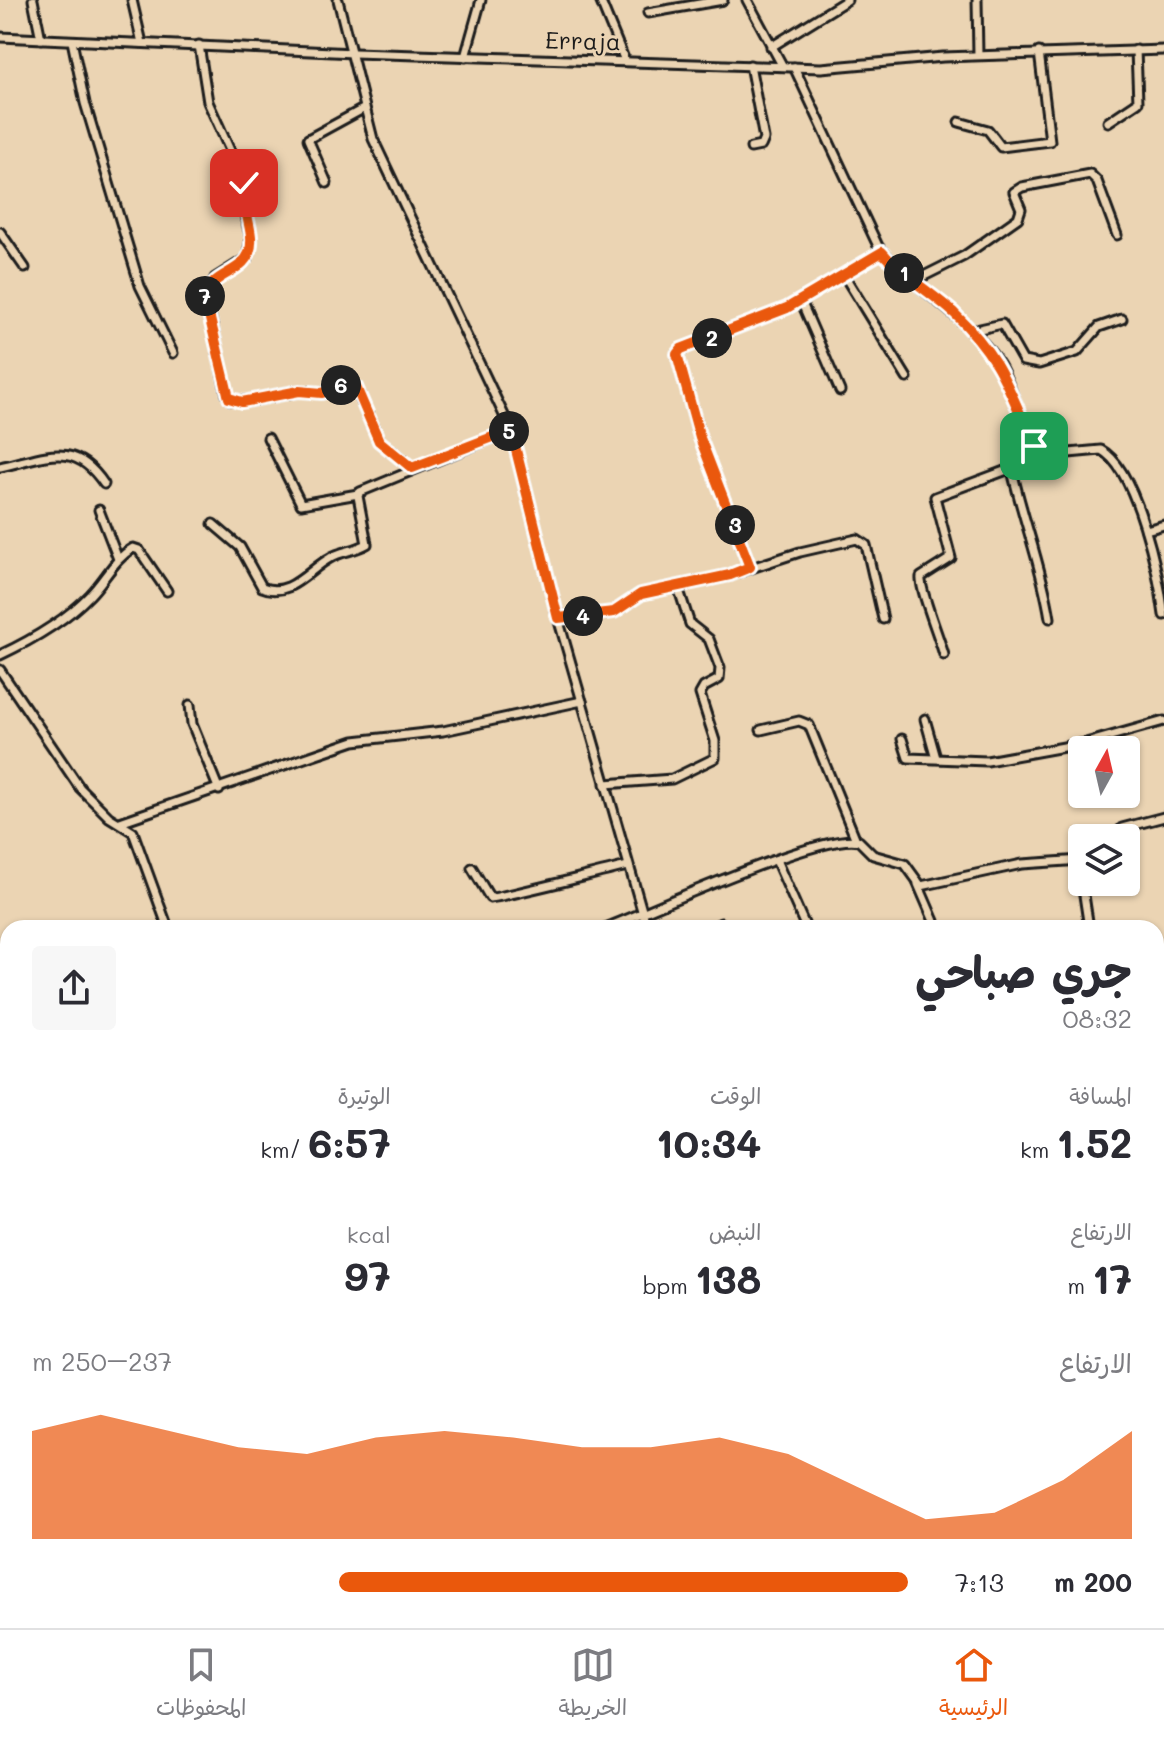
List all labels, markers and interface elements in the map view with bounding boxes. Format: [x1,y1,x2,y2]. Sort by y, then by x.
street label: Erraja [545,24,621,56]
pin [210,149,278,217]
icon: check [222,161,266,205]
pin: 1 [884,253,924,293]
text: 1 [899,258,909,287]
pin: 7 [185,276,225,316]
text: 7 [199,281,211,310]
pin: 2 [692,318,732,358]
text: 2 [706,323,718,352]
pin: 6 [321,365,361,405]
text: 6 [334,370,348,399]
pin: 5 [489,411,529,451]
pin [1000,412,1068,480]
text: 5 [503,416,515,445]
icon: arrive [1012,424,1056,468]
pin: 3 [715,505,755,545]
text: 3 [728,510,742,539]
pin: 4 [563,596,603,636]
text: 4 [576,601,590,630]
north arrow [1068,736,1140,808]
map controls [1068,736,1140,896]
button: layers [1068,824,1140,896]
text: جري صباحي [915,942,1132,999]
button: share [32,946,116,1030]
text: 08:32 [1062,1001,1132,1035]
text: الوتيرة [338,1081,391,1110]
text: الوقت [710,1081,761,1110]
text: المسافة [1069,1081,1132,1110]
text: 6:57 [308,1116,391,1168]
text: 10:34 [656,1116,761,1168]
text: 1.52 [1056,1116,1132,1168]
text: /km [260,1135,308,1164]
text: km [1020,1135,1056,1164]
text: النبض [709,1217,761,1246]
text: الارتفاع [1070,1217,1132,1246]
text: kcal [347,1220,391,1249]
text: 97 [344,1249,391,1301]
text: 138 [695,1252,761,1304]
text: 17 [1092,1252,1132,1304]
text: bpm [643,1271,695,1300]
text: m [1067,1271,1092,1300]
text: 237–250 m [32,1344,172,1378]
text: الارتفاع [1059,1346,1132,1380]
text: 7:13 [955,1565,1004,1599]
text: 200 m [1054,1565,1132,1599]
tab: المحفوظات [156,1643,247,1727]
tab: الخريطة [558,1643,627,1727]
tab: الرئيسية [939,1643,1008,1727]

